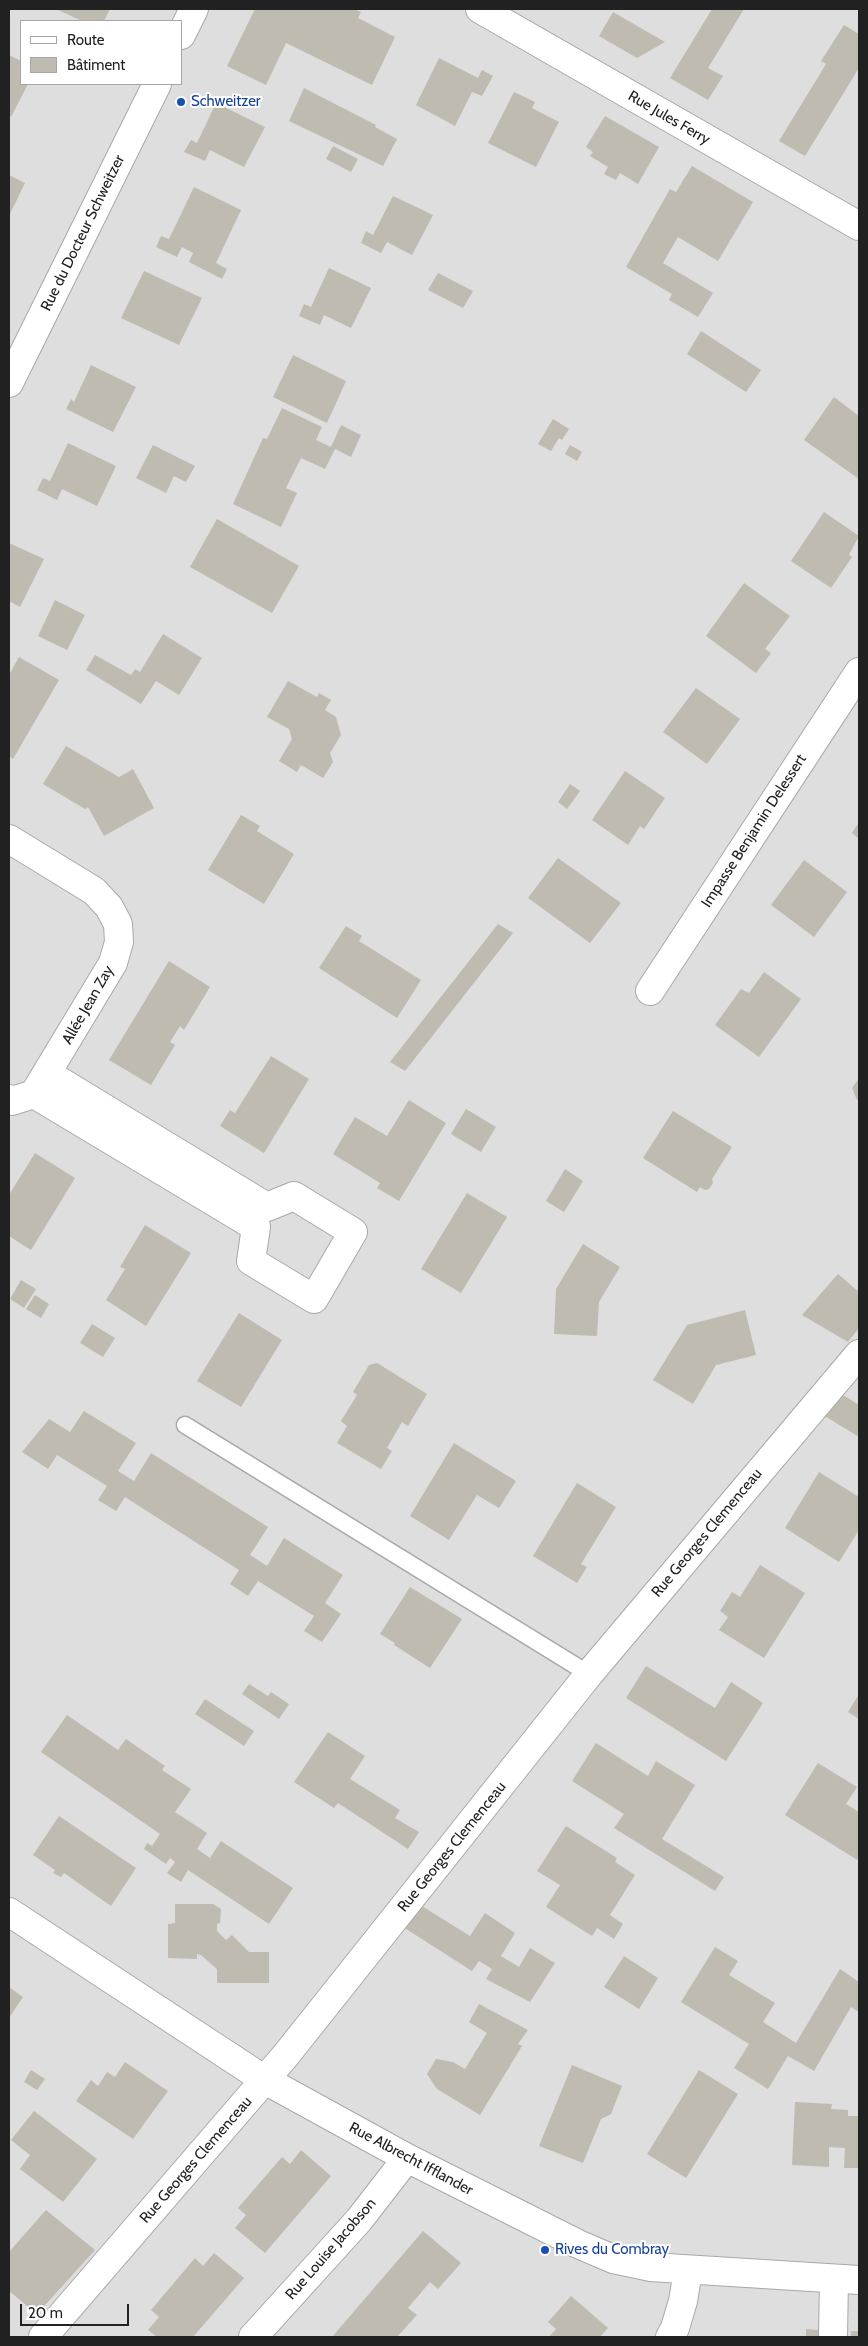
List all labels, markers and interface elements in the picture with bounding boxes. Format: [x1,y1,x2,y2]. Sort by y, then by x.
legend [20,20,182,85]
text: Route [67,31,105,49]
text: Bâtiment [67,56,125,74]
street label: Rue Jules Ferry [625,87,713,149]
place label: Schweitzer [191,93,261,111]
marker: Schweitzer [175,96,187,108]
street label: Rue du Docteur Schweitzer [37,152,129,314]
street label: Impasse Benjamin Delessert [698,751,810,911]
street label: Allée Jean Zay [58,963,118,1047]
street label: Rue Georges Clemenceau [648,1465,766,1601]
street label: Rue Georges Clemenceau [394,1778,510,1916]
street label: Rue Georges Clemenceau [136,2093,256,2227]
street label: Rue Albrecht Ifflander [346,2119,476,2199]
street label: Rue Louise Jacobson [282,2195,380,2303]
place label: Rives du Combray [555,2241,669,2259]
marker: Rives du Combray [539,2244,551,2256]
scale bar [22,2294,131,2326]
text: 20 m [28,2304,63,2322]

